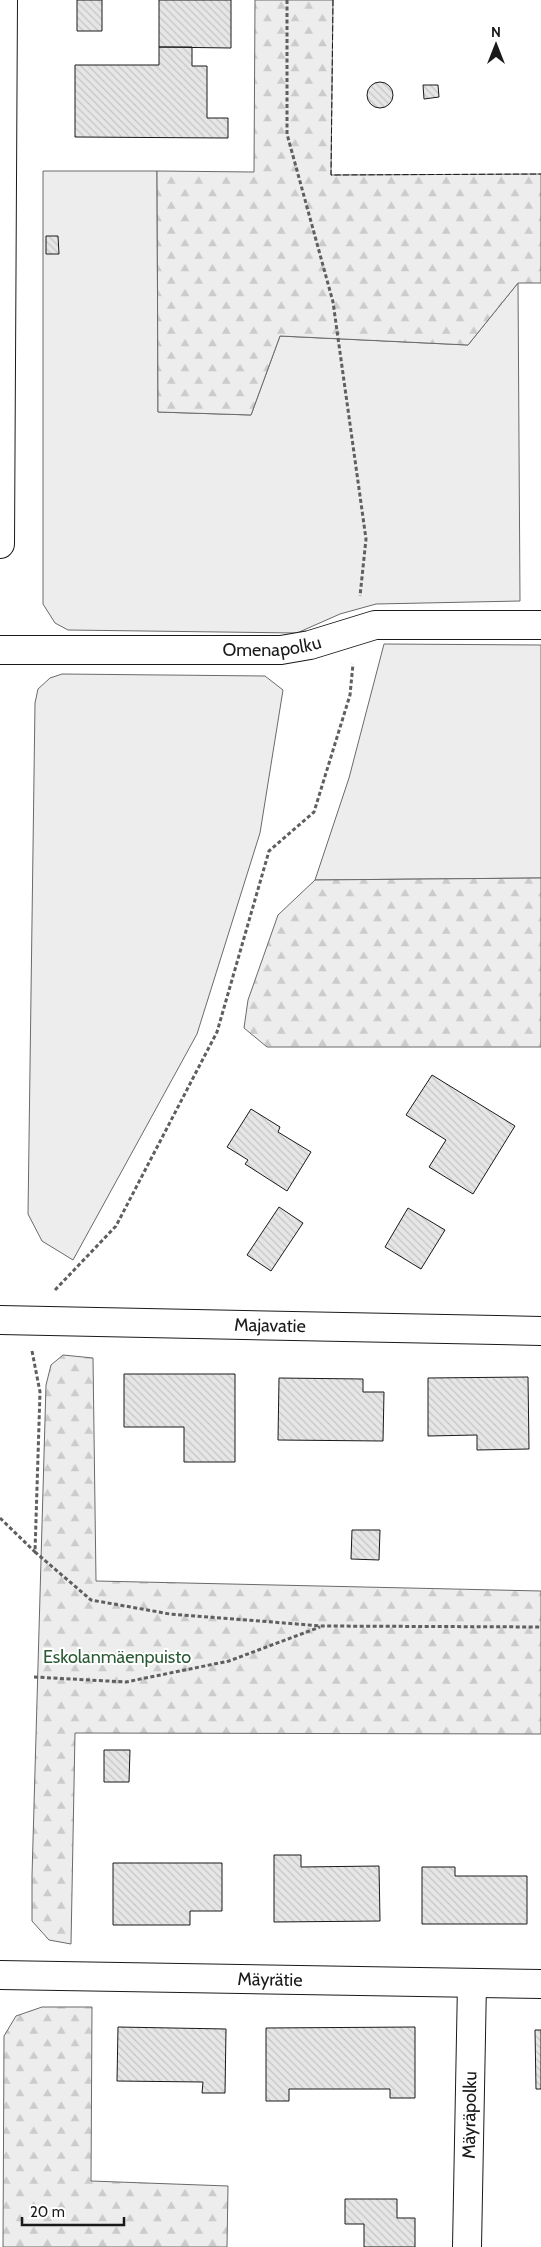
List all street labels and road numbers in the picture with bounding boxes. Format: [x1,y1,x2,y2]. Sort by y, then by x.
street label: Omenapolku [222,631,324,661]
street label: Majavatie [234,1314,306,1337]
street label: Mäyrätie [237,1968,303,1991]
street label: Mäyräpolku [458,2071,481,2159]

